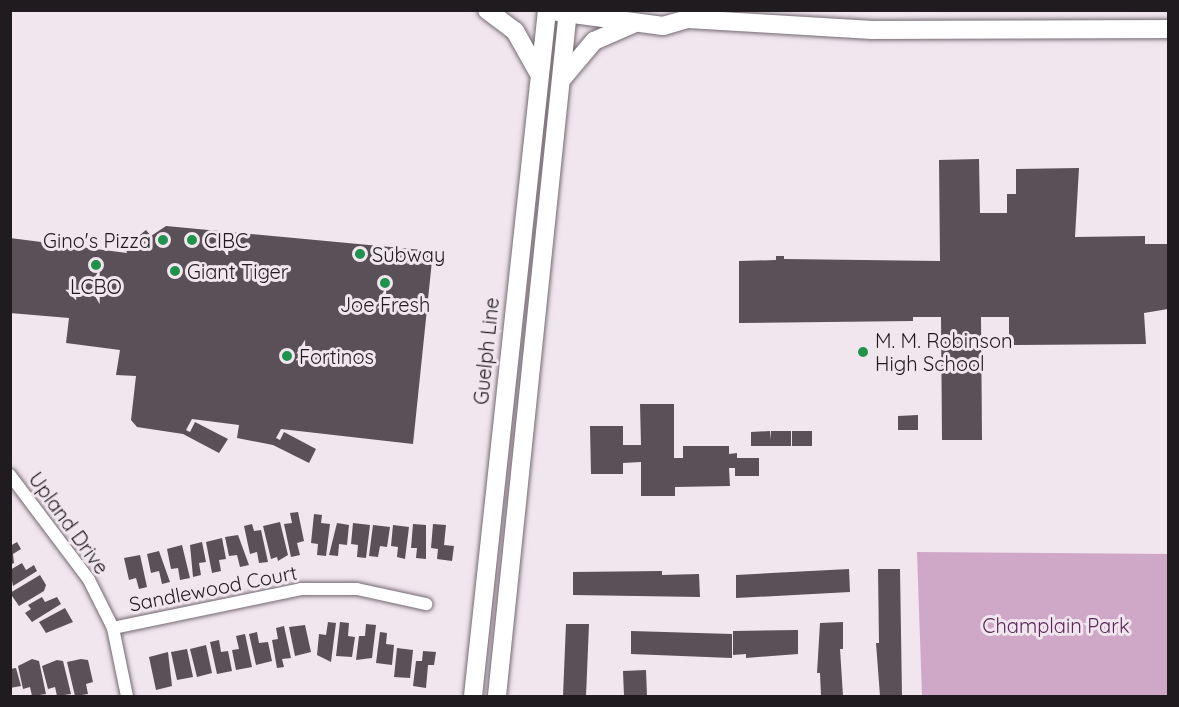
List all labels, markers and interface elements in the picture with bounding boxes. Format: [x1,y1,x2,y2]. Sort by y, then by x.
place label: Gino's Pizza [43,228,151,252]
place label: CIBC [204,228,248,252]
marker: Gino's Pizza [156,233,170,247]
marker: CIBC [185,233,199,247]
place label: Subway [372,242,445,266]
marker: Subway [353,247,367,261]
marker: LCBO [89,258,103,272]
place label: Giant Tiger [187,259,289,283]
marker: Giant Tiger [168,264,182,278]
place label: LCBO [70,274,122,298]
marker: Joe Fresh [378,276,392,290]
place label: Joe Fresh [340,292,430,316]
street label: Guelph Line [468,296,504,406]
place label: M. M. Robinson High School [875,328,1013,375]
place label: Fortinos [299,344,374,368]
marker: M. M. Robinson High School [856,345,870,359]
marker: Fortinos [280,349,294,363]
street label: Upland Drive [24,467,114,579]
street label: Sandlewood Court [127,560,299,616]
park label: Champlain Park [982,613,1130,637]

